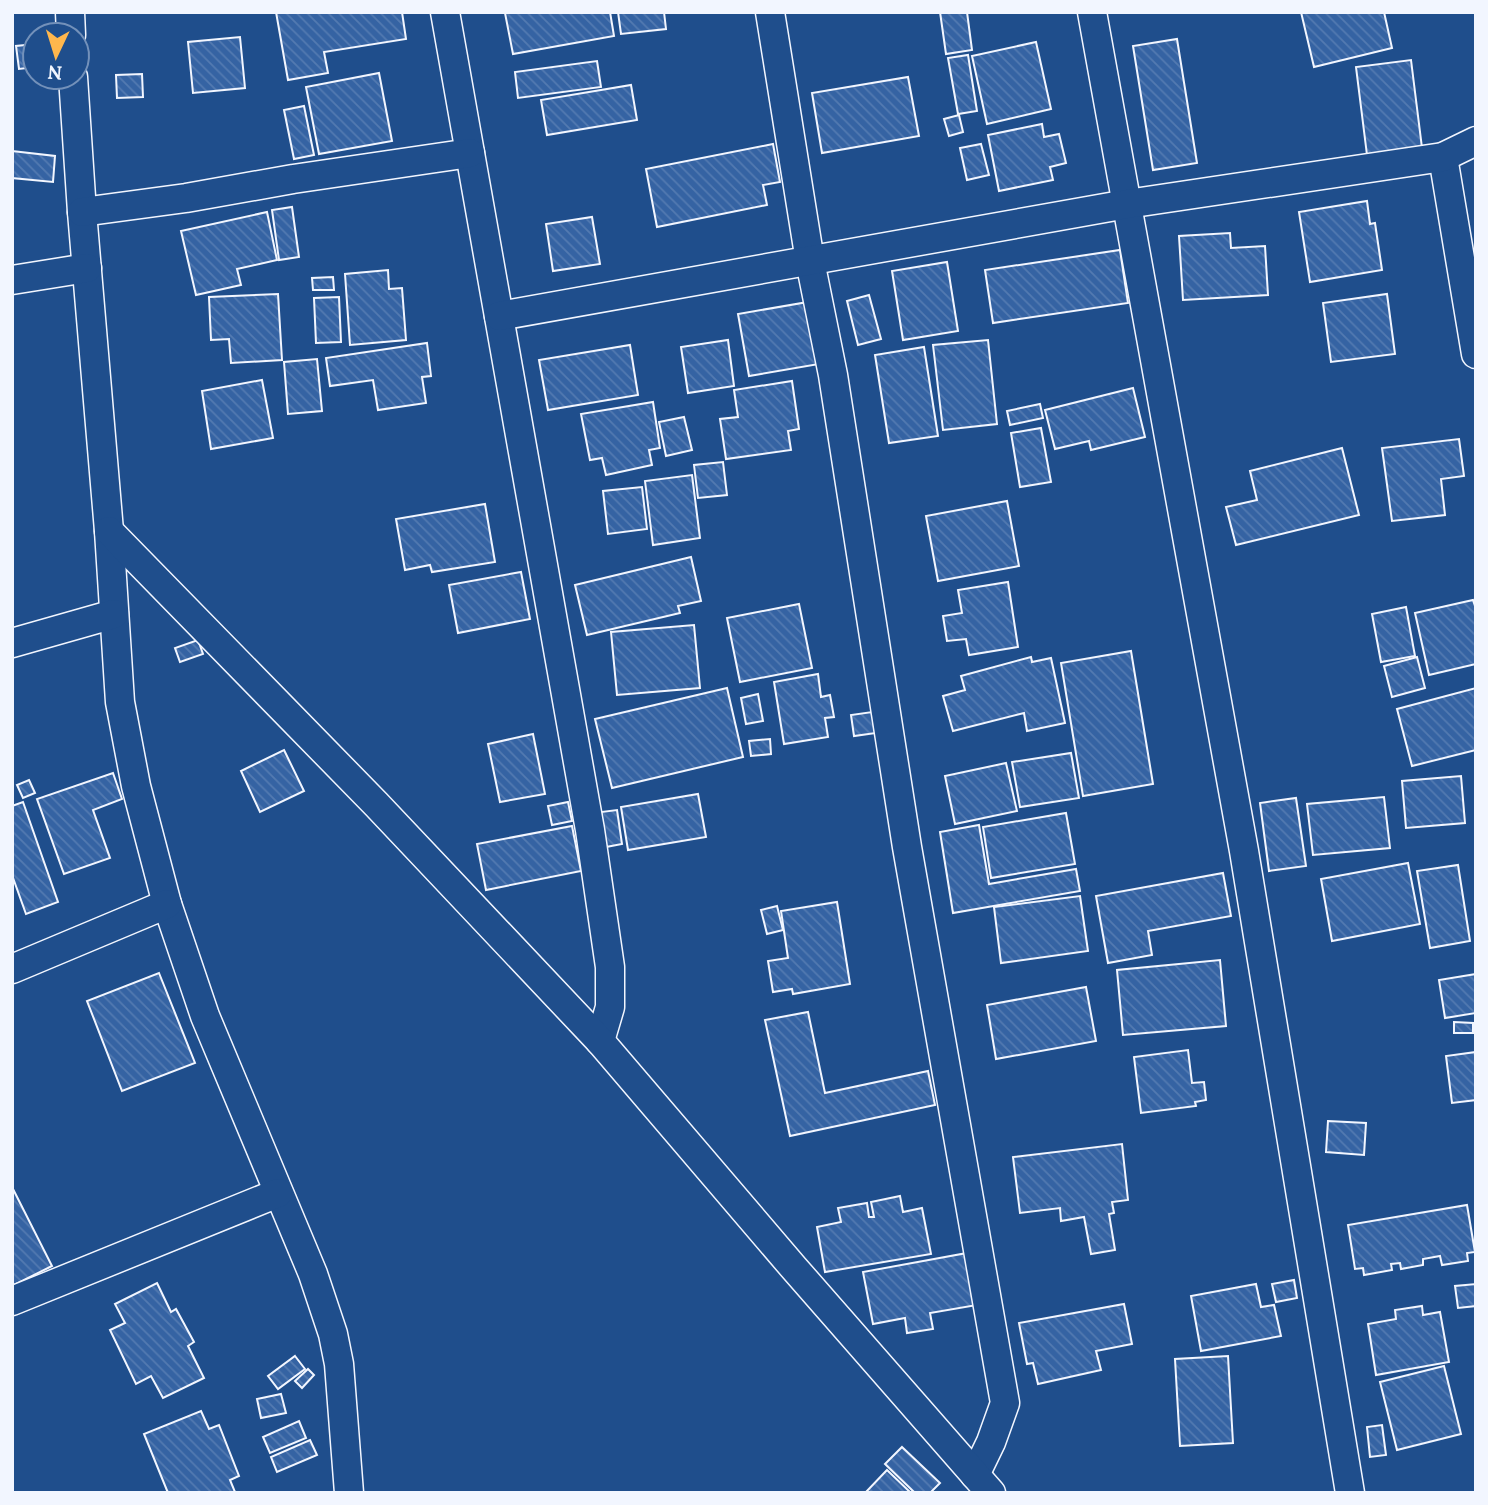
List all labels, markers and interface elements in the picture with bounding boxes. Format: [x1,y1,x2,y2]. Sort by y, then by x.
north arrow [21,21,91,91]
text: N [46,60,63,85]

